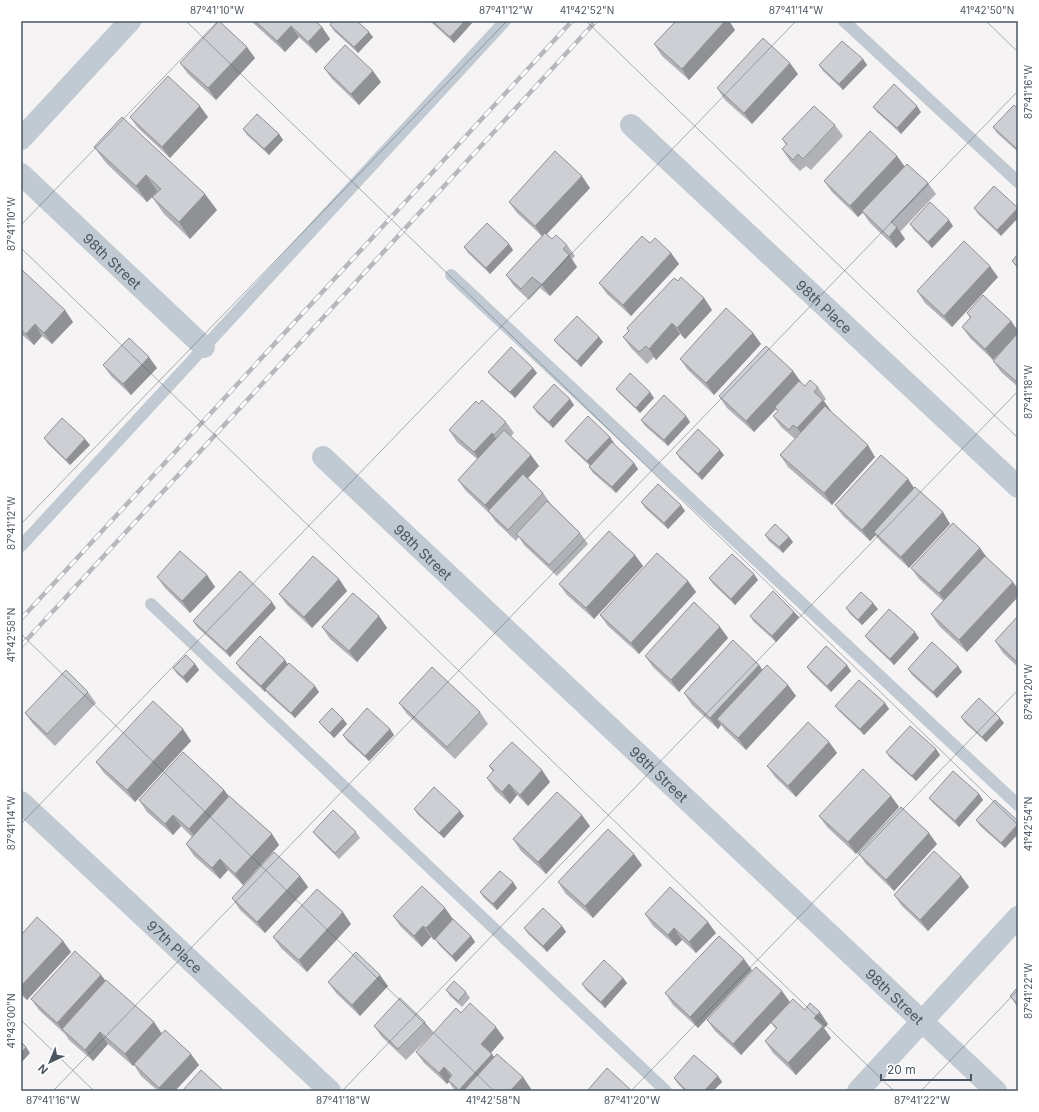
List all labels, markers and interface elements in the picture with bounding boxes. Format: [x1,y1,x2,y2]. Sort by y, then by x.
text: 87°41'10"W [190,4,244,16]
text: 87°41'12"W [479,4,533,16]
text: 41°42'52"N [560,4,614,16]
text: 87°41'14"W [769,4,823,16]
text: 41°42'50"N [960,4,1014,16]
text: 87°41'16"W [1022,65,1034,119]
text: 87°41'10"W [5,197,17,251]
street label: 98th Street [80,229,145,292]
street label: 98th Place [793,276,856,336]
text: 87°41'18"W [1022,365,1034,419]
text: 87°41'12"W [5,496,17,550]
street label: 98th Street [391,520,456,583]
text: 41°42'58"N [5,608,17,662]
text: 87°41'20"W [1022,664,1034,720]
street label: 98th Street [627,742,692,806]
text: 87°41'14"W [5,796,17,850]
text: 41°42'54"N [1022,797,1034,851]
street label: 97th Place [144,916,206,976]
text: 87°41'22"W [1022,963,1034,1019]
street label: 98th Street [862,964,928,1028]
text: 41°43'00"N [5,994,17,1048]
north arrow [30,1042,70,1082]
scale bar [881,1056,971,1082]
text: N [35,1061,51,1077]
text: 20 m [887,1062,916,1077]
text: 87°41'16"W [26,1094,80,1106]
text: 87°41'18"W [316,1094,370,1106]
text: 41°42'58"N [466,1094,520,1106]
text: 87°41'20"W [604,1094,660,1106]
text: 87°41'22"W [894,1094,950,1106]

